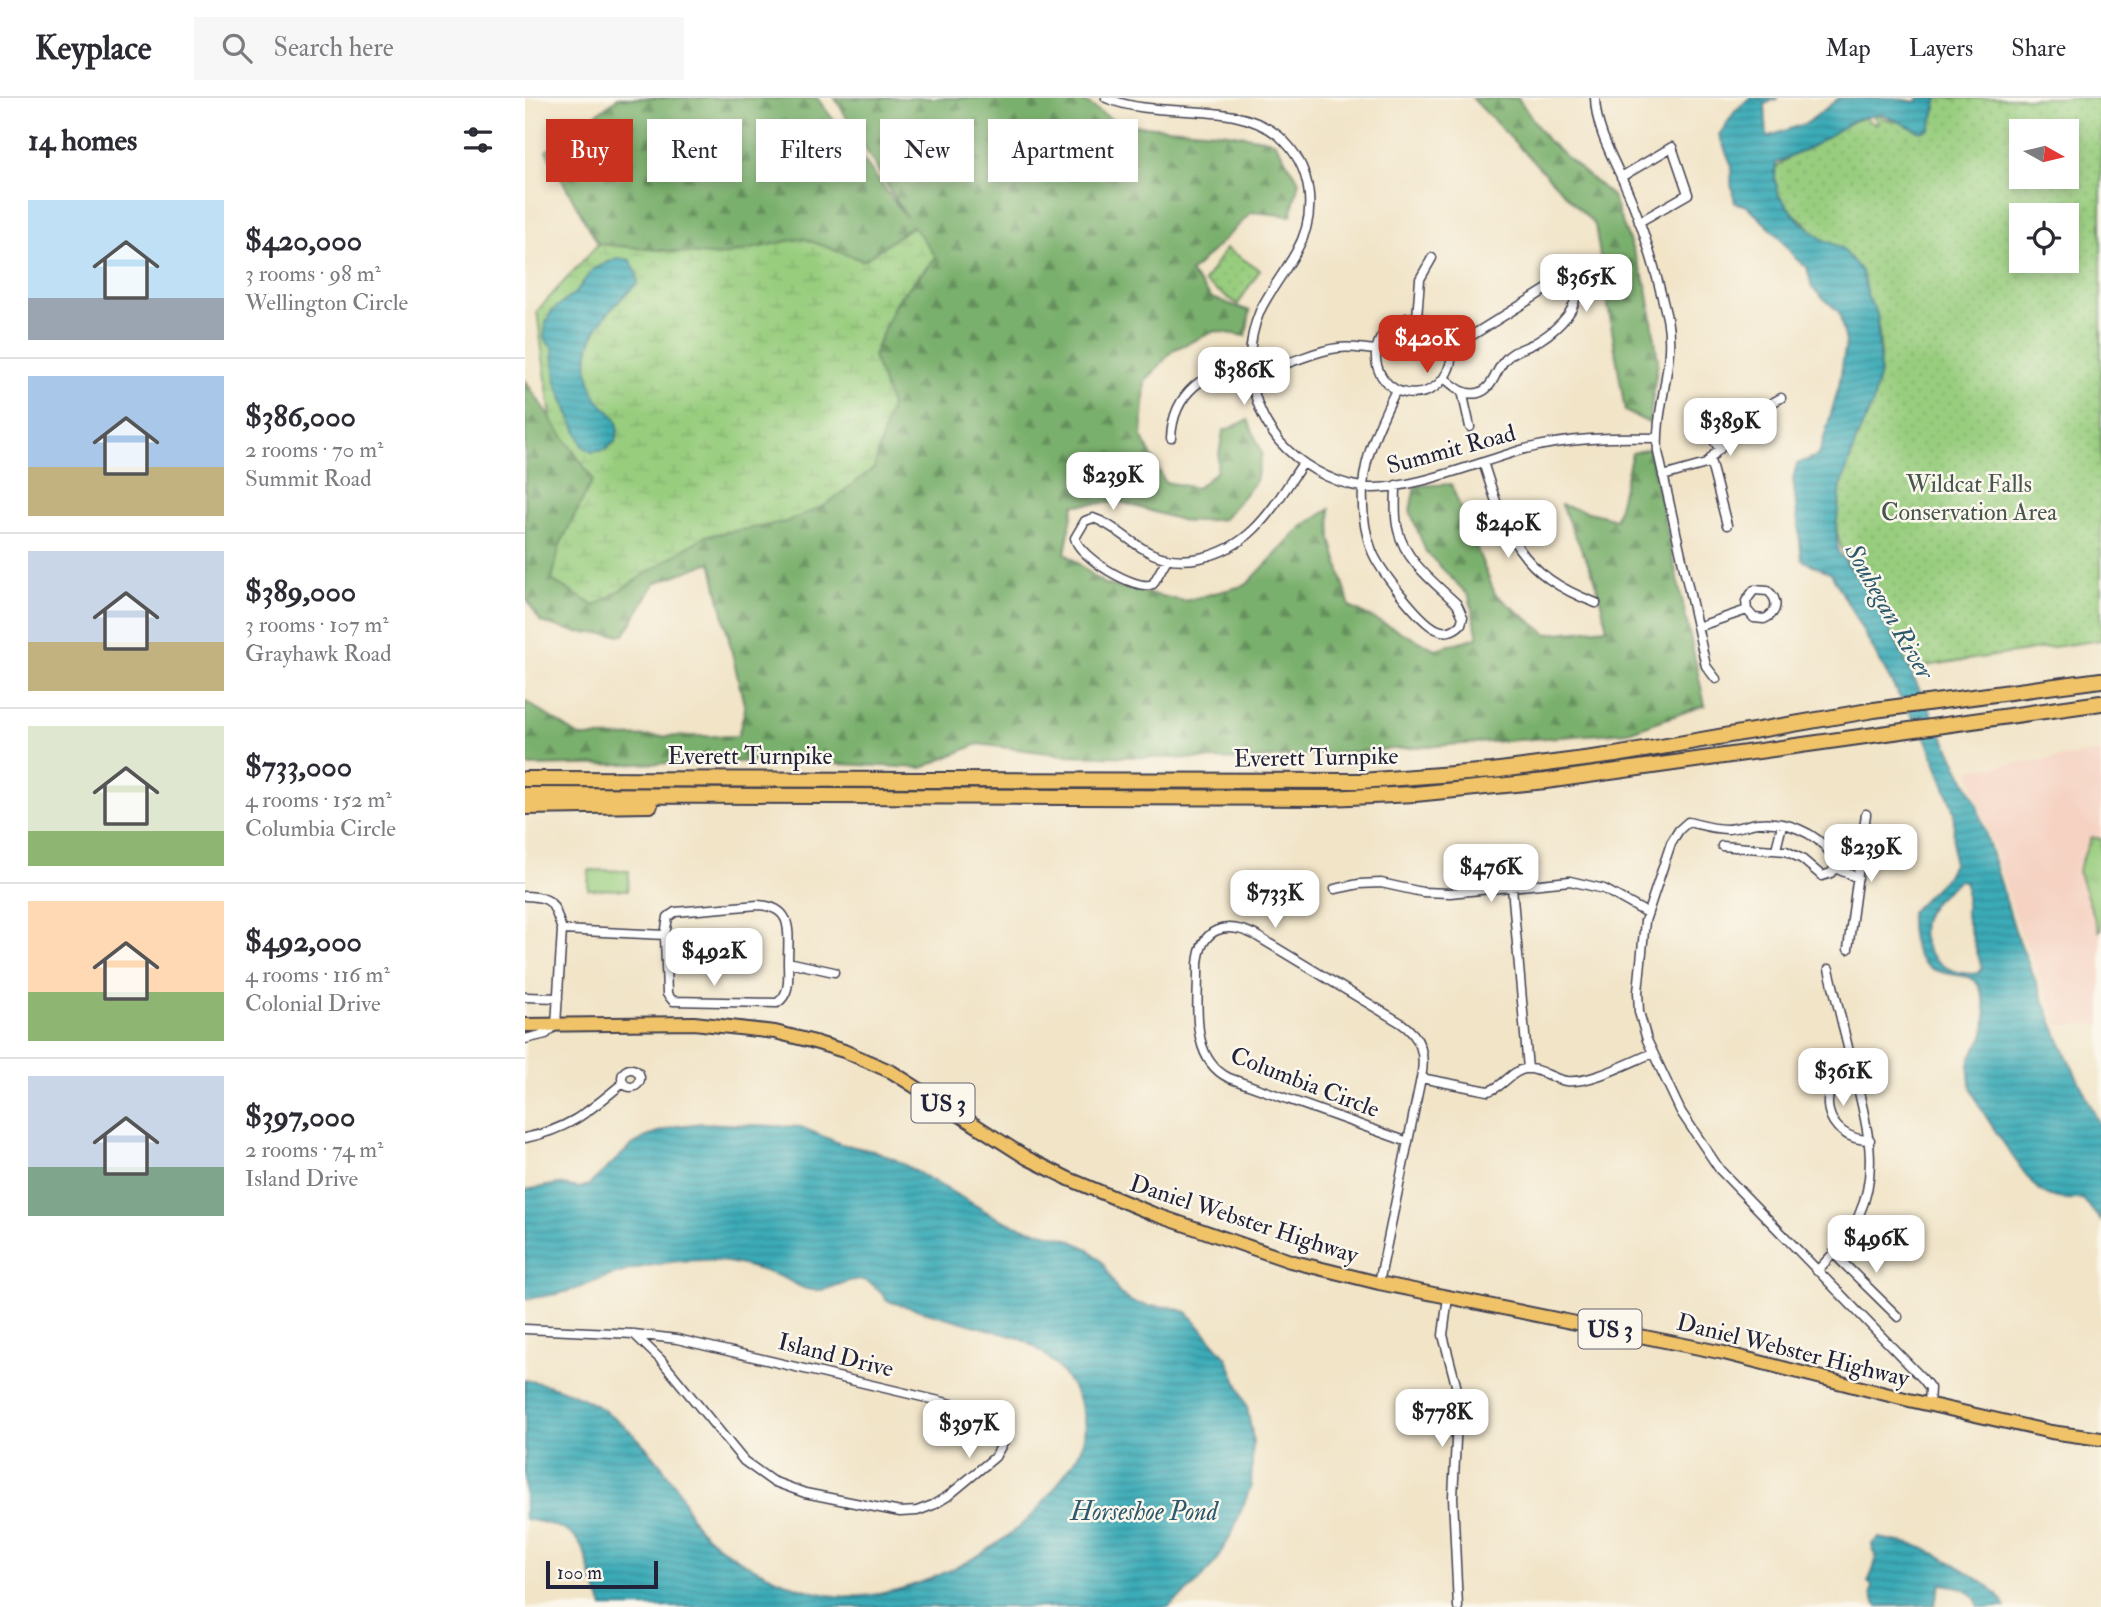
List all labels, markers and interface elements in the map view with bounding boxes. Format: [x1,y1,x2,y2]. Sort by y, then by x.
search box [194,17,684,80]
text: Keyplace [35,28,152,69]
icon: search [218,29,256,67]
text: Search here [274,32,394,64]
text: Map [1826,33,1871,64]
text: Layers [1909,33,1973,64]
text: Share [2011,33,2066,64]
chip: Buy [546,119,633,182]
chip: Rent [647,119,742,182]
chip: Filters [756,119,866,182]
chip: New [880,119,974,182]
chip: Apartment [988,119,1138,182]
north arrow [2009,119,2079,189]
map controls [2009,119,2079,273]
icon: filters [459,121,497,159]
text: 14 homes [28,122,137,159]
button: locate [2009,203,2079,273]
text: $420,000 [245,222,362,259]
icon: home [84,228,168,312]
pin: $365K [1537,254,1635,314]
text: 3 rooms · 98 m² [245,259,381,288]
text: $365K [1556,262,1616,291]
text: Wellington Circle [245,288,408,317]
pin: $420K [1378,316,1476,375]
text: $420K [1395,323,1459,352]
pin: $386K [1195,348,1293,407]
text: $386K [1214,355,1274,384]
text: $386,000 [245,398,356,435]
pin: $389K [1681,398,1779,458]
icon: home [84,404,168,488]
text: $389K [1700,406,1760,435]
street label: Summit Road [1383,417,1519,482]
text: 2 rooms · 70 m² [245,435,384,464]
pin: $239K [1064,452,1162,512]
text: $239K [1082,460,1144,489]
text: Summit Road [245,464,372,493]
park label: Wildcat Falls Conservation Area [1881,469,2058,528]
pin: $240K [1459,500,1557,560]
text: $240K [1476,508,1540,537]
water label: Souhegan River [1837,537,1942,686]
text: $389,000 [245,573,356,610]
icon: home [84,579,168,663]
text: 3 rooms · 107 m² [245,610,389,639]
text: Grayhawk Road [245,639,392,668]
street label: Everett Turnpike [668,741,833,772]
street label: Everett Turnpike [1233,741,1399,774]
text: $733,000 [245,748,352,785]
icon: home [84,754,168,838]
text: 4 rooms · 152 m² [245,785,392,814]
text: Columbia Circle [245,814,396,843]
pin: $239K [1822,824,1920,884]
text: $239K [1840,832,1902,861]
pin: $476K [1442,844,1540,904]
text: $476K [1459,852,1523,881]
pin: $733K [1226,870,1324,930]
text: $733K [1246,878,1304,907]
text: $492,000 [245,923,362,960]
pin: $492K [665,928,763,988]
icon: home [84,929,168,1013]
text: $492K [682,936,746,965]
text: 4 rooms · 116 m² [245,960,390,989]
text: Colonial Drive [245,989,381,1018]
street label: Columbia Circle [1226,1040,1384,1125]
pin: $361K [1794,1048,1892,1108]
text: $361K [1814,1056,1872,1085]
road number: US 3 [911,1084,975,1122]
text: $397,000 [245,1098,355,1135]
icon: home [84,1104,168,1188]
text: 2 rooms · 74 m² [245,1135,384,1164]
text: Island Drive [245,1164,358,1193]
street label: Daniel Webster Highway [1126,1168,1362,1271]
pin: $496K [1827,1216,1925,1275]
text: $496K [1844,1223,1908,1252]
street label: Daniel Webster Highway [1673,1307,1913,1394]
road number: US 3 [1579,1310,1641,1348]
street label: Island Drive [775,1326,897,1385]
pin: $778K [1393,1390,1491,1449]
text: $778K [1411,1397,1473,1426]
pin: $397K [920,1400,1018,1460]
text: $397K [939,1408,999,1437]
water label: Horseshoe Pond [1069,1496,1220,1528]
scale bar [546,1558,658,1590]
text: 100 m [557,1561,602,1585]

